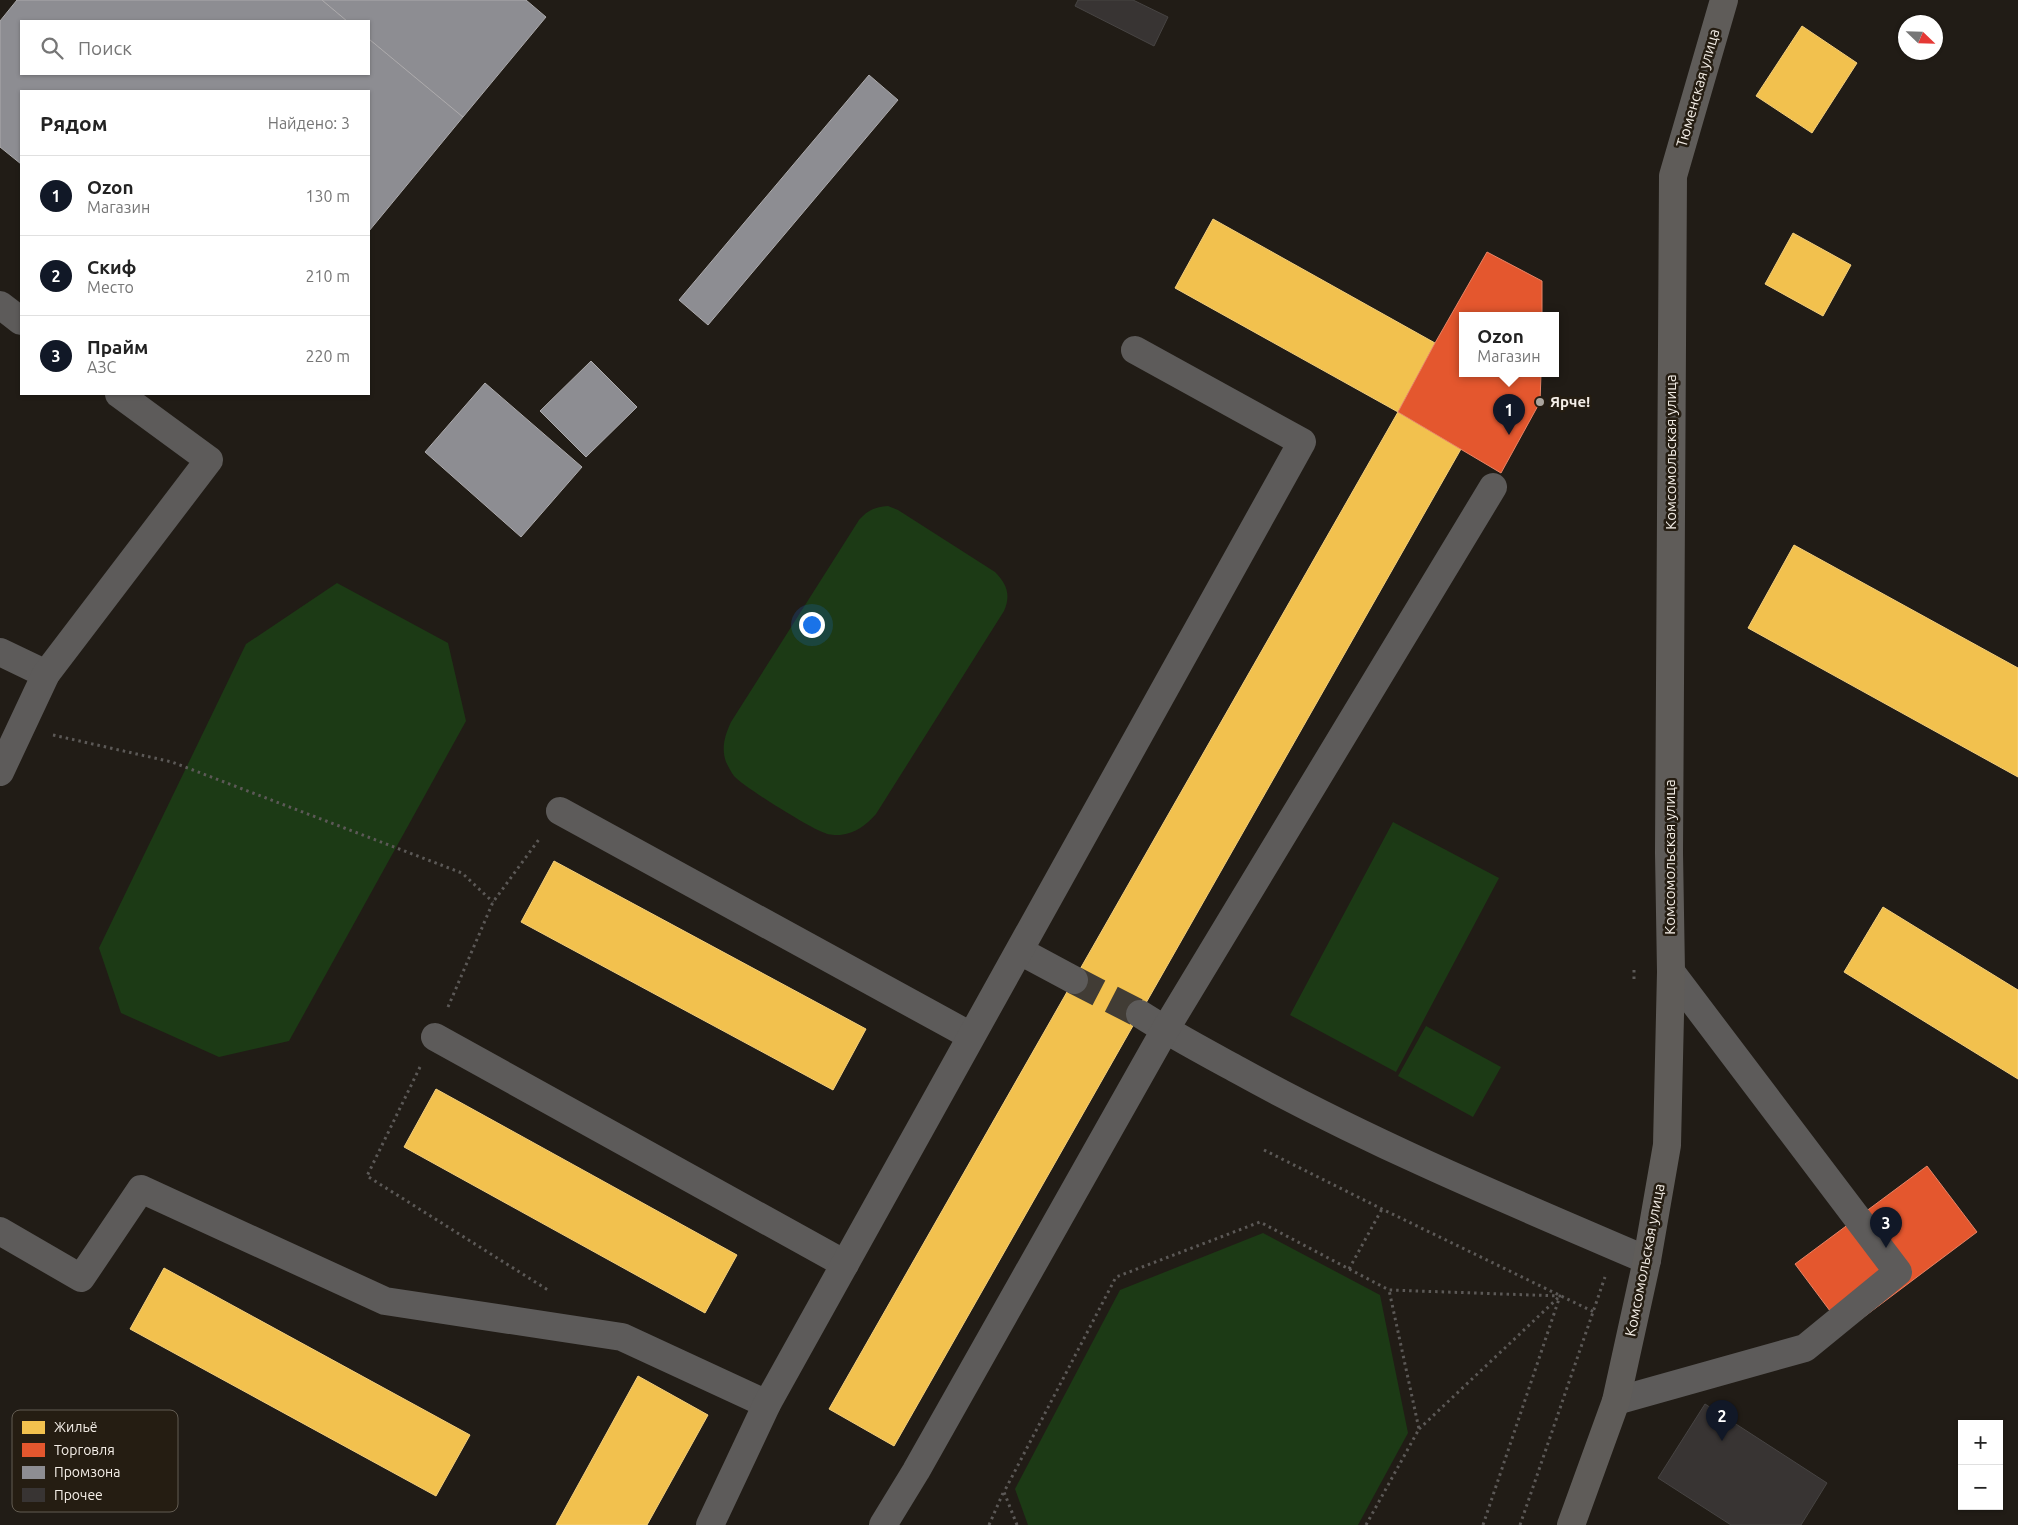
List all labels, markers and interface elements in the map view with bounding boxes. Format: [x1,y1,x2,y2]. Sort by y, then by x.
north arrow [1898,15,1943,60]
search box [20,20,370,75]
street label: Тюменская улица [1672,27,1723,149]
icon: search [38,34,66,62]
text: Поиск [78,37,132,59]
text: Рядом [40,111,108,135]
text: Найдено: 3 [268,114,350,132]
text: Ozon [87,176,134,198]
text: 1 [51,187,61,205]
text: 130 m [305,187,350,205]
text: Магазин [87,198,150,216]
text: Скиф [87,256,136,278]
text: 2 [51,267,61,285]
text: 210 m [305,267,350,285]
text: Место [87,278,134,296]
popup [1459,312,1559,377]
text: Ozon [1477,325,1524,347]
text: Прайм [87,336,148,358]
text: 3 [51,347,61,365]
text: 220 m [305,347,350,365]
text: Магазин [1477,347,1541,365]
text: АЗС [87,358,116,376]
street label: Комсомольская улица [1662,374,1679,530]
place label: Ярче! [1550,393,1590,410]
pin: 1 [1493,394,1525,435]
marker: Ярче! [1534,396,1546,408]
your location [799,612,825,638]
street label: Комсомольская улица [1661,779,1678,935]
street label: Комсомольская улица [1621,1182,1668,1338]
pin: 3 [1870,1207,1902,1248]
pin: 2 [1706,1400,1738,1441]
legend [12,1410,178,1512]
text: Жильё [54,1419,98,1435]
map controls [1958,1420,2003,1510]
button: + [1958,1420,2003,1465]
text: Торговля [54,1442,115,1458]
text: Промзона [54,1464,121,1480]
button: − [1958,1465,2003,1510]
text: Прочее [54,1487,103,1503]

